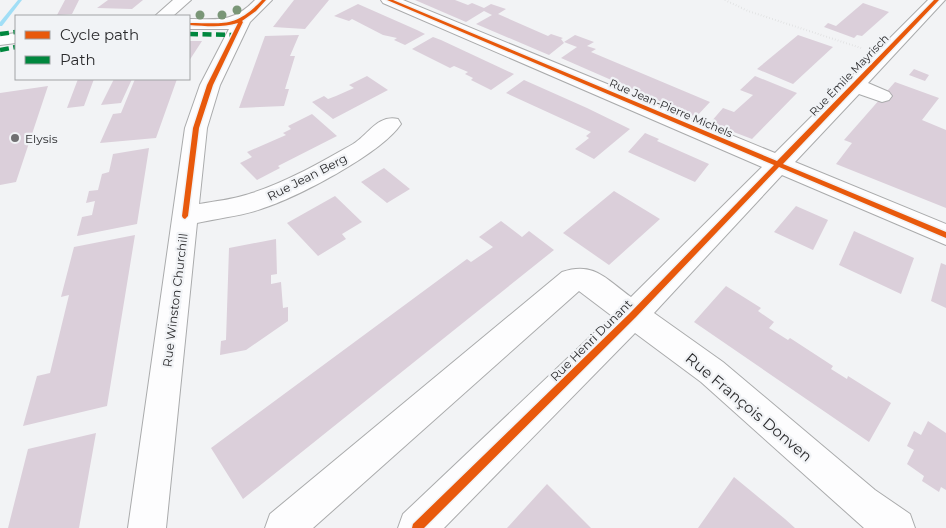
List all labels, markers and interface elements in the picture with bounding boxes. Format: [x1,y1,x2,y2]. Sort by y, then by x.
legend [15,15,190,80]
text: Cycle path [60,25,139,44]
street label: Rue Émile Mayrisch [806,31,892,119]
text: Path [60,50,96,69]
street label: Rue Jean-Pierre Michels [607,76,735,141]
place label: Elysis [25,131,58,146]
marker: Elysis [9,132,21,144]
street label: Rue Jean Berg [265,150,349,204]
street label: Rue Winston Churchill [159,232,191,368]
street label: Rue Henri Dunant [547,296,635,384]
street label: Rue François Donven [682,348,816,466]

